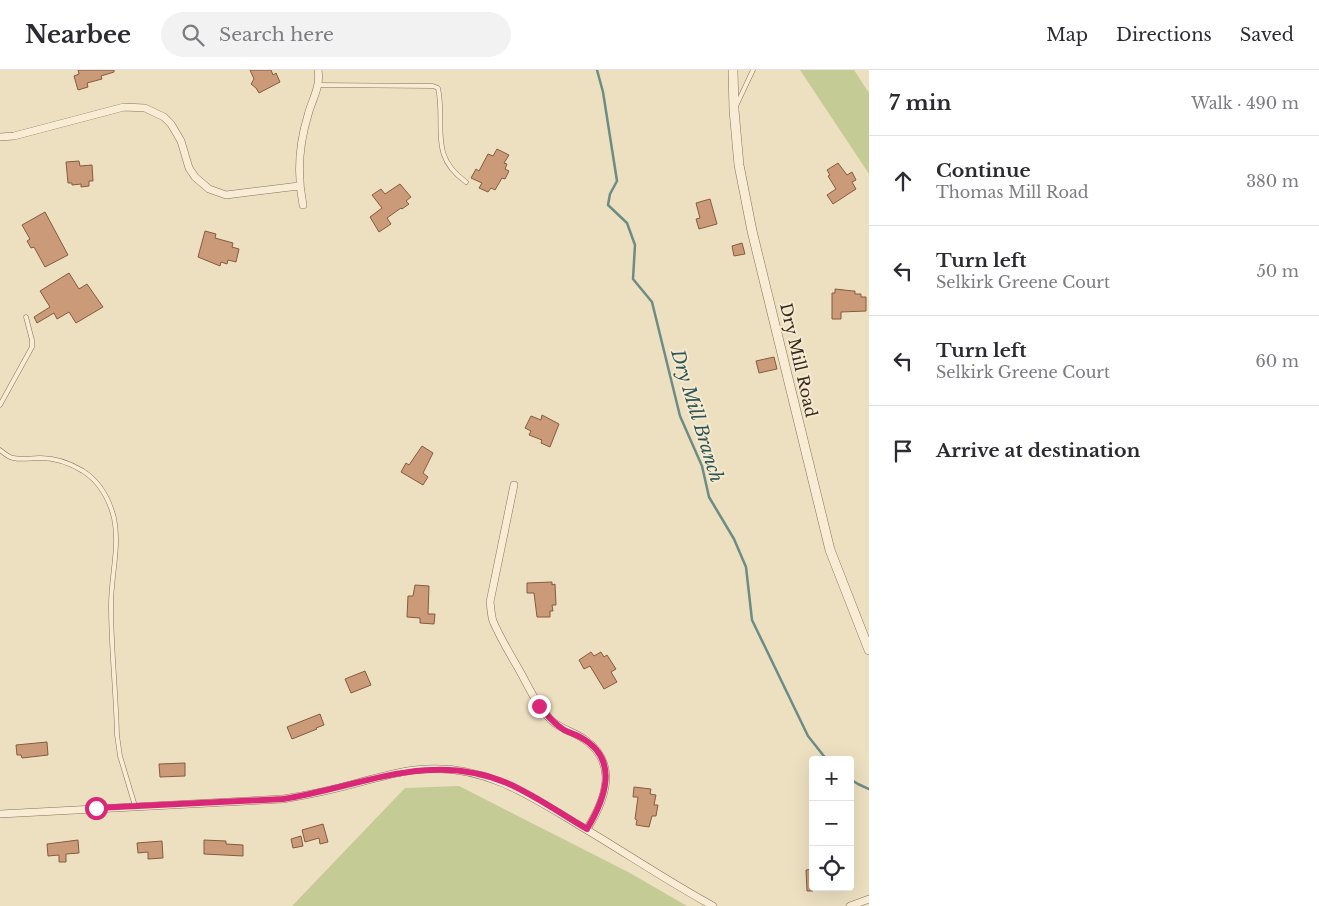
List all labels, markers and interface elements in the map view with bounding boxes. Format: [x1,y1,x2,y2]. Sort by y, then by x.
search box [161,12,511,57]
text: Nearbee [25,20,131,49]
icon: search [179,21,207,49]
text: Search here [219,23,334,46]
text: Map [1046,24,1088,46]
text: Directions [1116,24,1212,46]
text: Saved [1240,24,1294,46]
text: 7 min [889,90,952,116]
text: Walk · 490 m [1191,93,1299,113]
text: Continue [936,159,1031,182]
icon: ahead [889,167,917,195]
text: 380 m [1246,171,1299,191]
text: Thomas Mill Road [936,182,1089,202]
text: Turn left [936,249,1027,272]
icon: left [889,257,917,285]
text: 50 m [1257,261,1299,281]
text: Selkirk Greene Court [936,272,1110,292]
street label: Dry Mill Road [776,301,822,419]
text: Turn left [936,339,1027,362]
water label: Dry Mill Branch [666,346,728,485]
icon: left [889,347,917,375]
text: 60 m [1256,351,1299,371]
text: Selkirk Greene Court [936,362,1110,382]
icon: arrive [889,437,917,465]
text: Arrive at destination [936,439,1140,462]
route end [528,695,551,718]
map controls [809,756,854,891]
button: + [809,756,854,801]
route start [85,797,108,820]
button: − [809,801,854,846]
button: locate [809,846,854,891]

